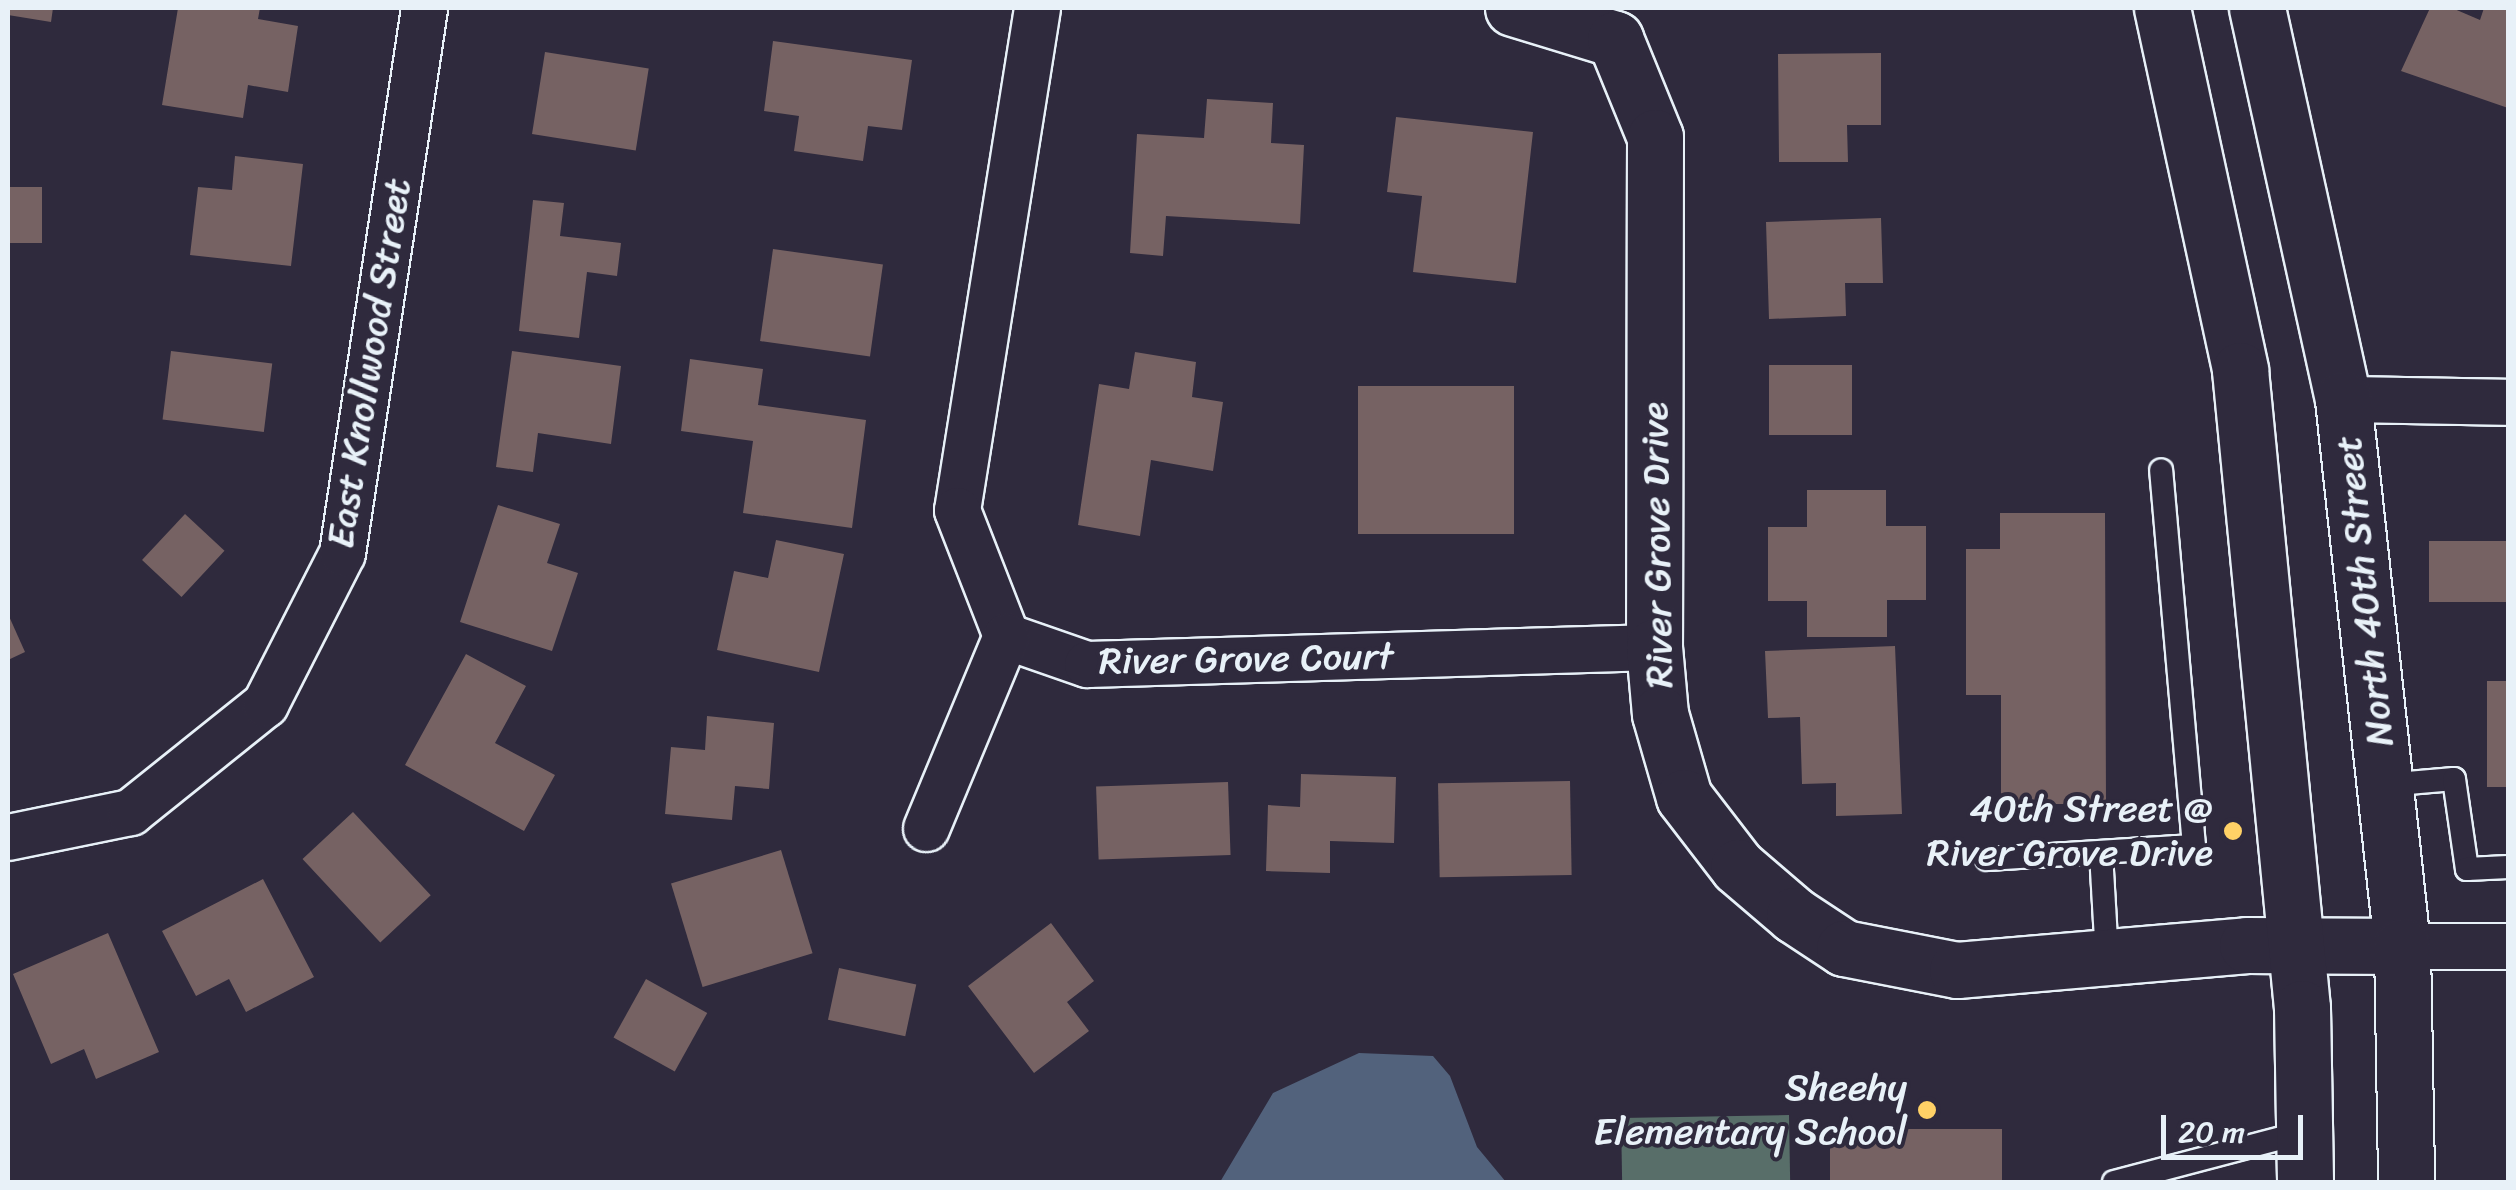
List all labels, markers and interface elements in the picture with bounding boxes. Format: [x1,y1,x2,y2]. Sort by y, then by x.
street label: East Knollwood Street [317,175,421,551]
street label: River Grove Drive [1632,401,1682,689]
street label: North 40th Street [2325,433,2403,749]
street label: River Grove Court [1097,634,1395,684]
place label: 40th Street @ River Grove Drive [1925,786,2213,876]
marker: 40th Street @ River Grove Drive [2222,820,2244,842]
place label: Sheehy Elementary School [1593,1065,1907,1154]
scale bar [2166,1095,2308,1157]
marker: Sheehy Elementary School [1916,1099,1938,1121]
text: 20 m [2178,1105,2245,1159]

